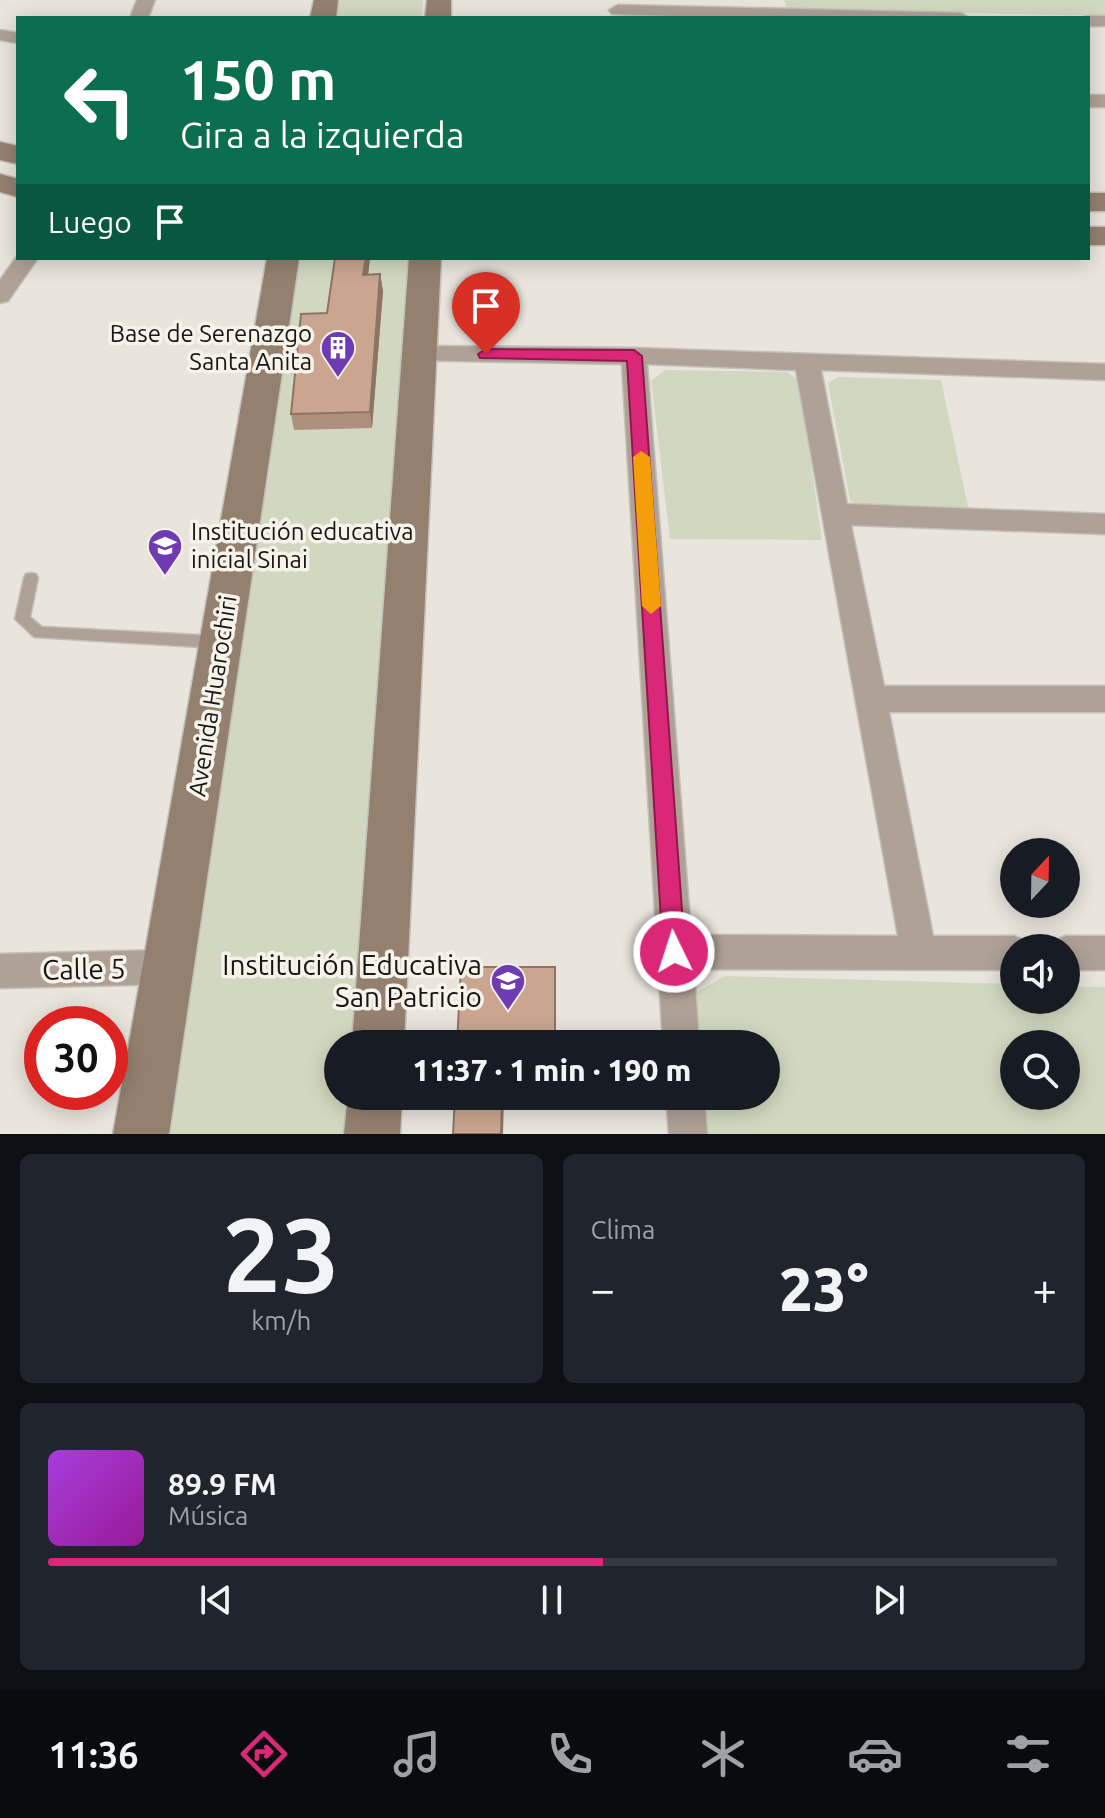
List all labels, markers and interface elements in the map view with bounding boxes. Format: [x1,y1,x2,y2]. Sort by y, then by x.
icon: left [48,48,152,152]
text: 150 m [180,48,336,111]
text: Gira a la izquierda [180,114,464,155]
icon: arrive [148,200,192,244]
text: Luego [48,205,132,239]
pin [452,272,520,354]
icon: arrive [464,284,508,328]
place label: Base de Serenazgo Santa Anita [110,320,312,375]
building icon: Base de Serenazgo Santa Anita [319,329,357,379]
place label: Institución educativa inicial Sinai [191,518,414,573]
school or university icon: Institución educativa inicial Sinai [146,527,184,577]
street label: Avenida Huarochiri [183,593,242,798]
north arrow [1000,838,1080,918]
map controls [1000,838,1080,1110]
position arrow [632,910,716,994]
button: sound [1000,934,1080,1014]
place label: Institución Educativa San Patricio [222,949,482,1012]
street label: Calle 5 [42,952,126,985]
school or university icon: Institución Educativa San Patricio [489,962,527,1012]
speed limit sign: 30 [24,1006,128,1110]
button: search [1000,1030,1080,1110]
text: 11:37 · 1 min · 190 m [413,1053,691,1087]
text: 23 [223,1195,340,1312]
text: Clima [591,1215,655,1244]
text: 23° [779,1255,868,1322]
text: − [591,1264,615,1313]
text: + [1032,1264,1057,1313]
text: km/h [251,1306,311,1335]
text: 89.9 FM [168,1467,277,1501]
text: Música [168,1501,248,1530]
icon: previous [194,1578,238,1622]
icon: pause [530,1578,574,1622]
icon: next [867,1578,911,1622]
icon: directions [236,1726,292,1782]
icon: music [389,1726,445,1782]
icon: phone [542,1726,598,1782]
icon: climate [695,1726,751,1782]
icon: car [847,1726,903,1782]
icon: filters [1000,1726,1056,1782]
text: 11:36 [48,1734,139,1775]

